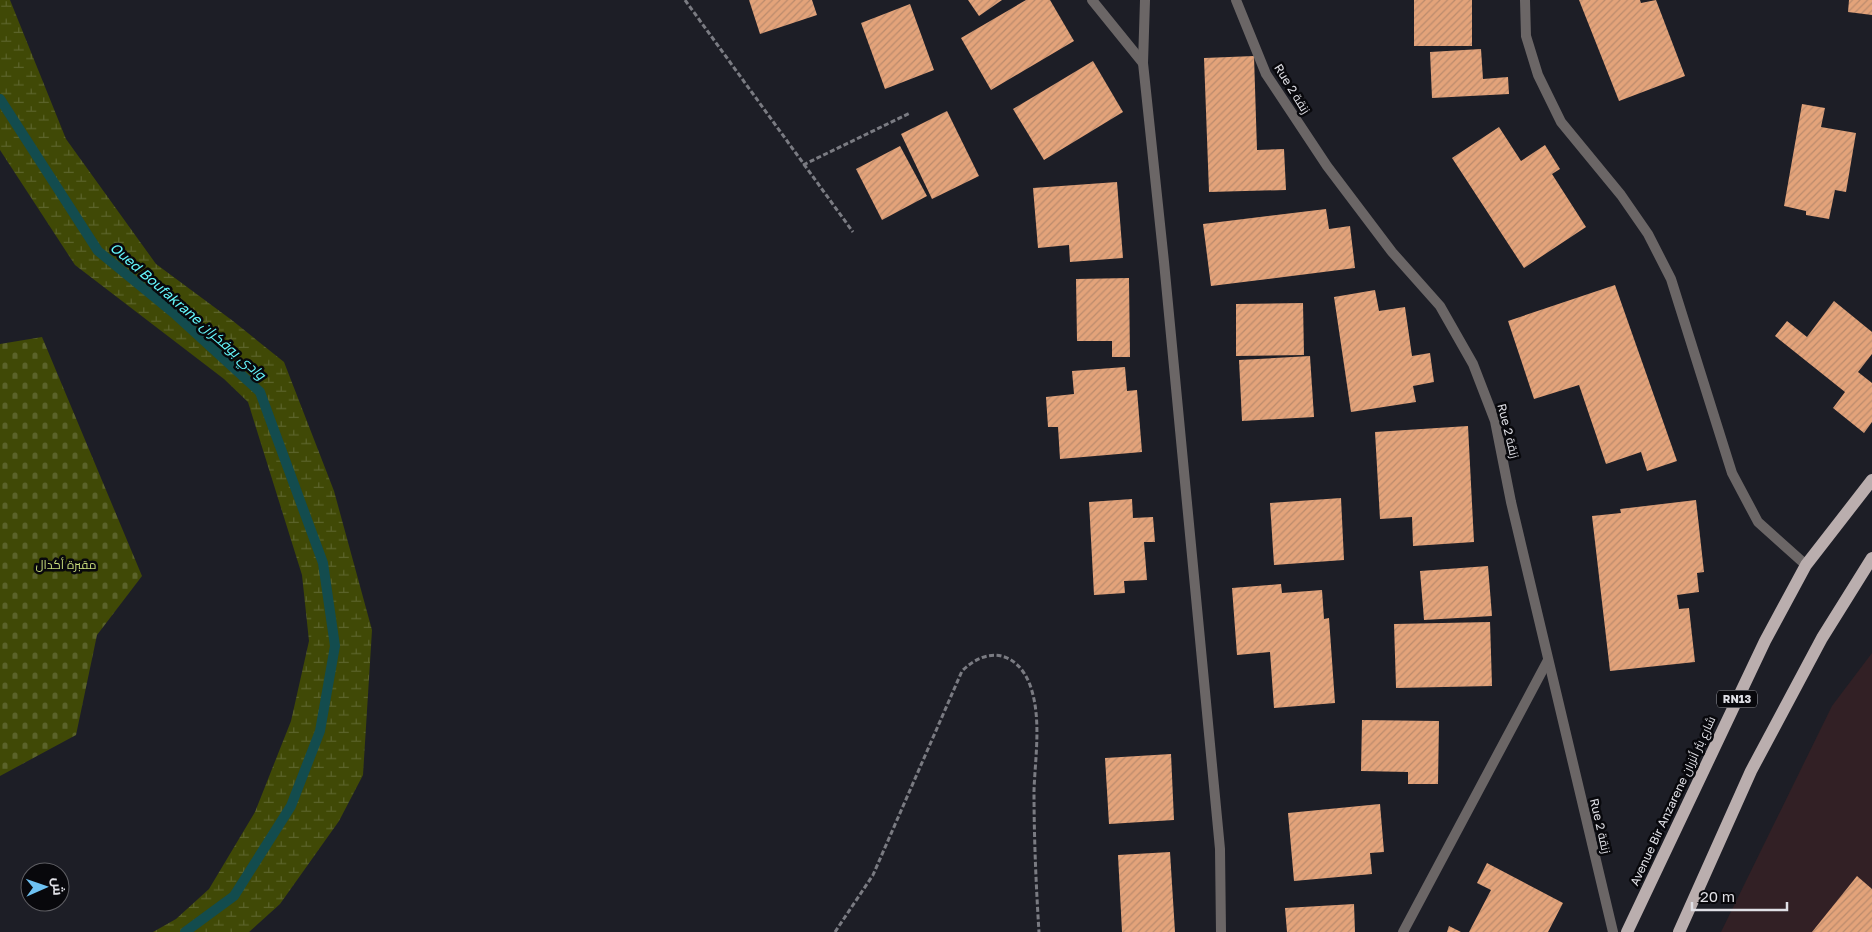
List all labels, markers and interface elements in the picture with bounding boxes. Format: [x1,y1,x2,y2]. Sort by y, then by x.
street label: Rue 2 زنقة [1271,61,1314,116]
water label: Oued Boufakrane وادي بوفكران [104,238,271,387]
street label: Rue 2 زنقة [1494,402,1523,460]
park label: مقبرة أكدال [36,557,96,572]
road number: RN13 [1717,691,1757,708]
street label: Avenue Bir Anzarene شارع بئر أنزران [1627,714,1719,888]
street label: Rue 2 زنقة [1587,797,1614,855]
north arrow [20,862,70,912]
text: ش [49,877,67,896]
scale bar [1692,880,1787,912]
text: 20 m [1700,887,1735,905]

